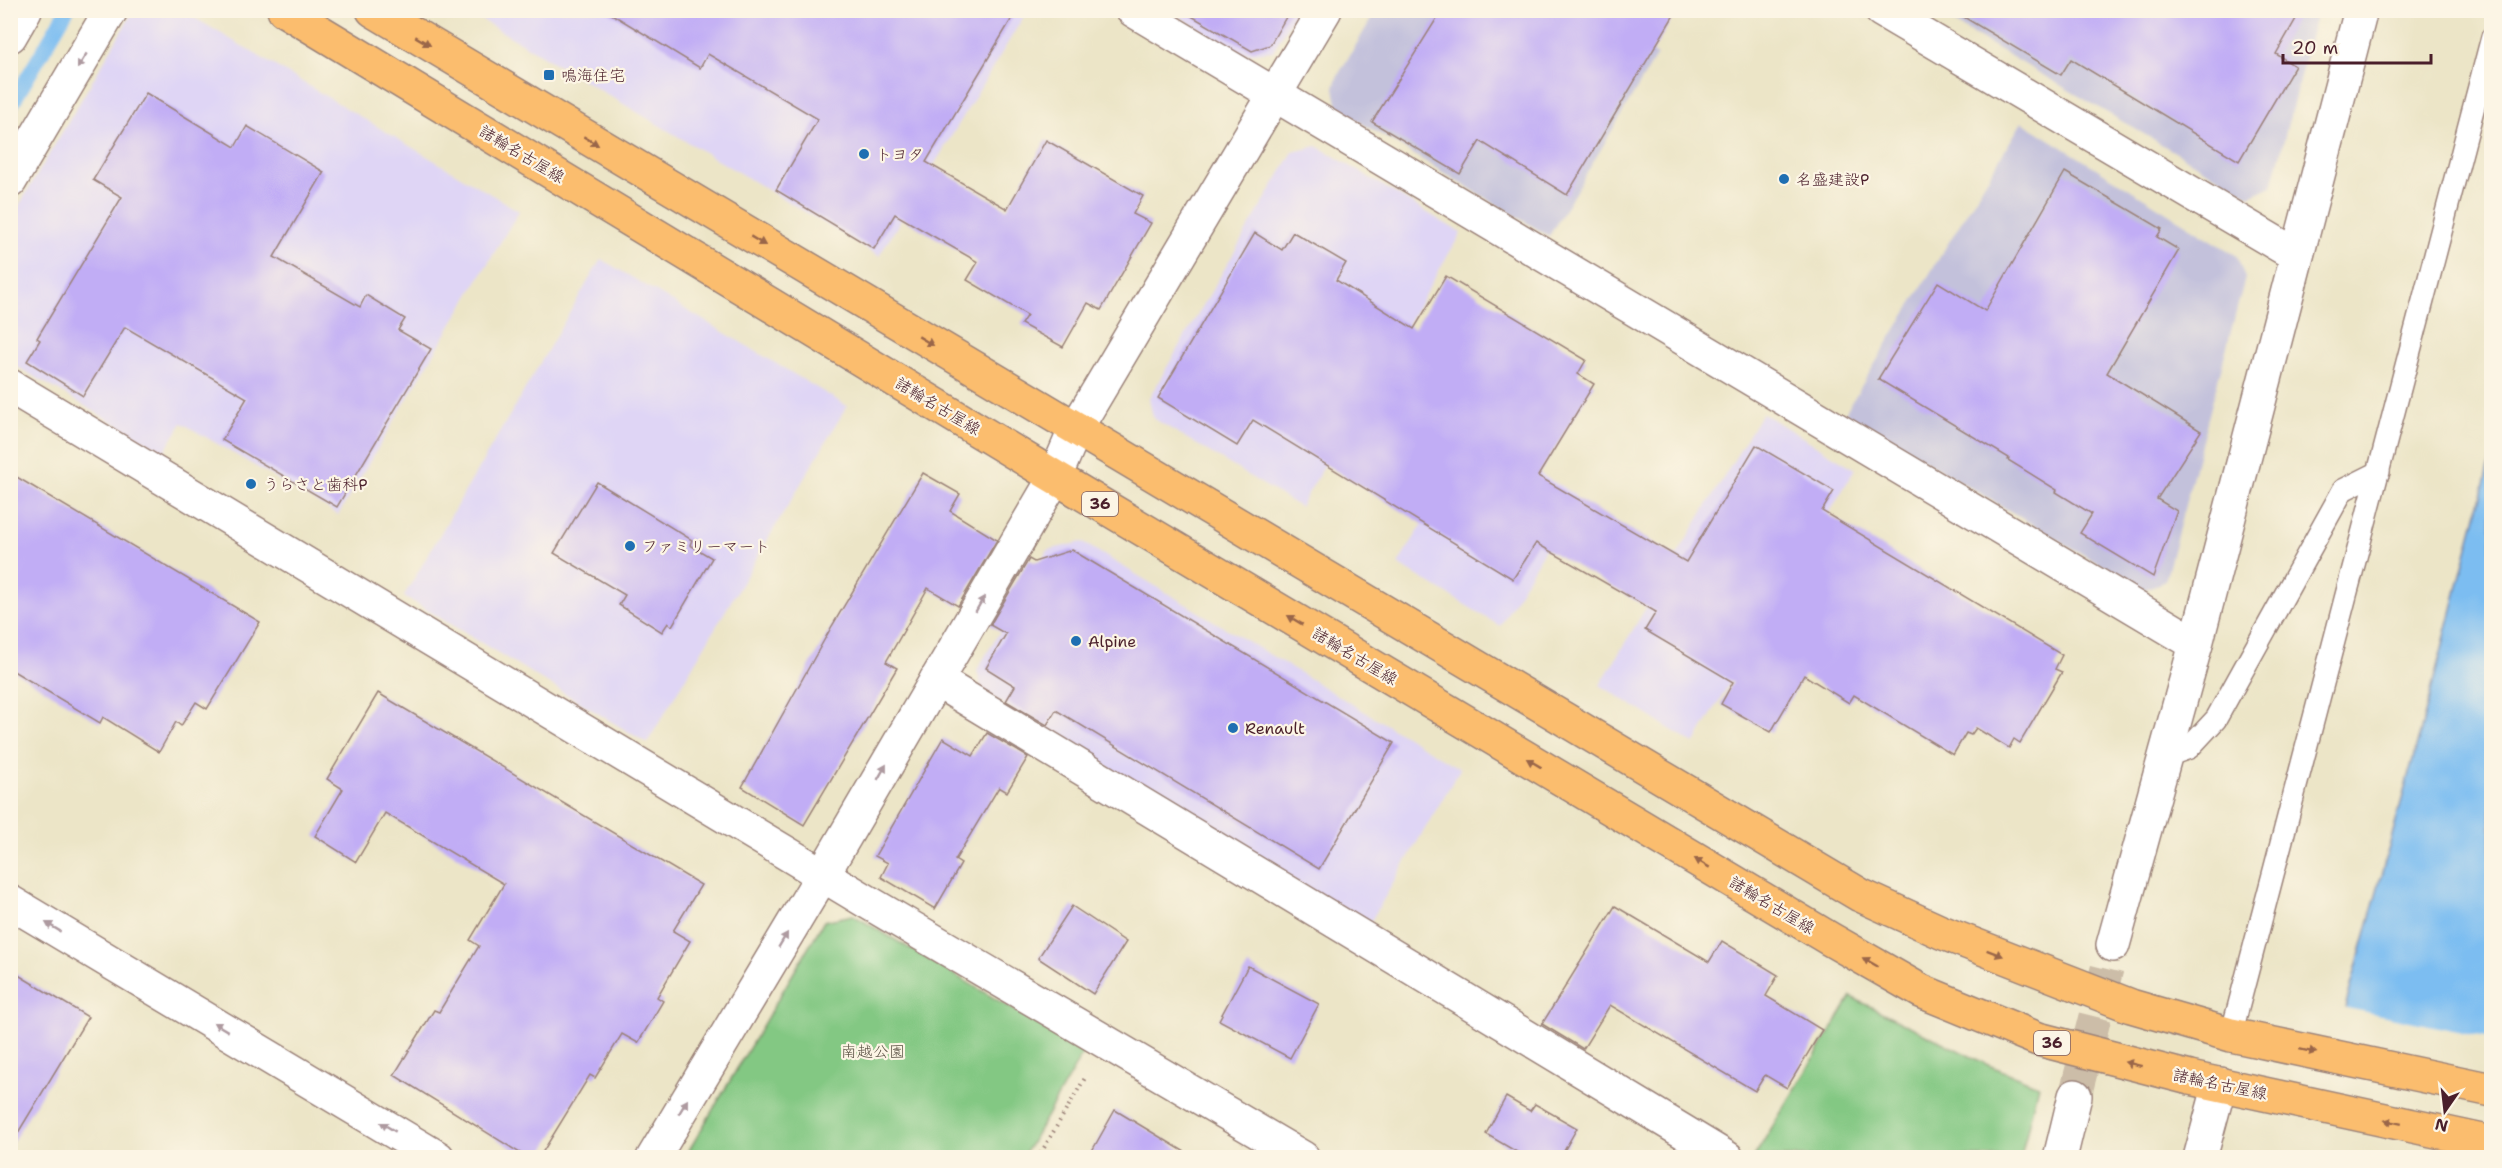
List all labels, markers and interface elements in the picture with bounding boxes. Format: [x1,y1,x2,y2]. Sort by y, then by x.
scale bar [2283,27,2432,65]
one-way arrow [415,35,431,46]
text: 20 m [2292,36,2338,60]
one-way arrow [76,53,87,69]
place label: 鳴海住宅 [561,65,625,86]
marker: 鳴海住宅 [542,68,556,82]
street label: 諸輪名古屋線 [475,120,569,188]
one-way arrow [583,135,599,146]
place label: トヨタ [876,144,924,165]
marker: トヨタ [857,147,871,161]
place label: 名盛建設P [1796,169,1869,190]
marker: 名盛建設P [1777,172,1791,186]
one-way arrow [750,235,766,246]
one-way arrow [918,335,934,346]
street label: 諸輪名古屋線 [891,372,985,440]
place label: うらさと歯科P [263,474,368,495]
marker: うらさと歯科P [244,477,258,491]
road number: 36 [1082,492,1118,516]
place label: ファミリーマート [642,536,770,557]
marker: ファミリーマート [623,539,637,553]
one-way arrow [975,596,986,612]
one-way arrow [1286,615,1303,625]
street label: 諸輪名古屋線 [1308,622,1402,690]
place label: Alpine [1088,631,1136,652]
marker: Alpine [1069,634,1083,648]
place label: Renault [1245,718,1305,739]
marker: Renault [1226,721,1240,735]
one-way arrow [1525,758,1542,768]
one-way arrow [877,763,887,780]
one-way arrow [1694,857,1710,868]
street label: 諸輪名古屋線 [1725,871,1819,939]
one-way arrow [45,922,61,933]
one-way arrow [778,932,789,948]
one-way arrow [1987,948,2005,958]
one-way arrow [1861,957,1878,967]
one-way arrow [213,1022,229,1033]
road number: 36 [2034,1031,2070,1055]
park label: 南越公園 [841,1041,905,1062]
one-way arrow [2298,1047,2317,1056]
one-way arrow [2124,1058,2142,1068]
street label: 諸輪名古屋線 [2171,1064,2269,1104]
north arrow [2415,1081,2475,1141]
one-way arrow [678,1098,688,1115]
text: N [2433,1113,2450,1137]
one-way arrow [2384,1116,2403,1126]
one-way arrow [380,1122,396,1133]

